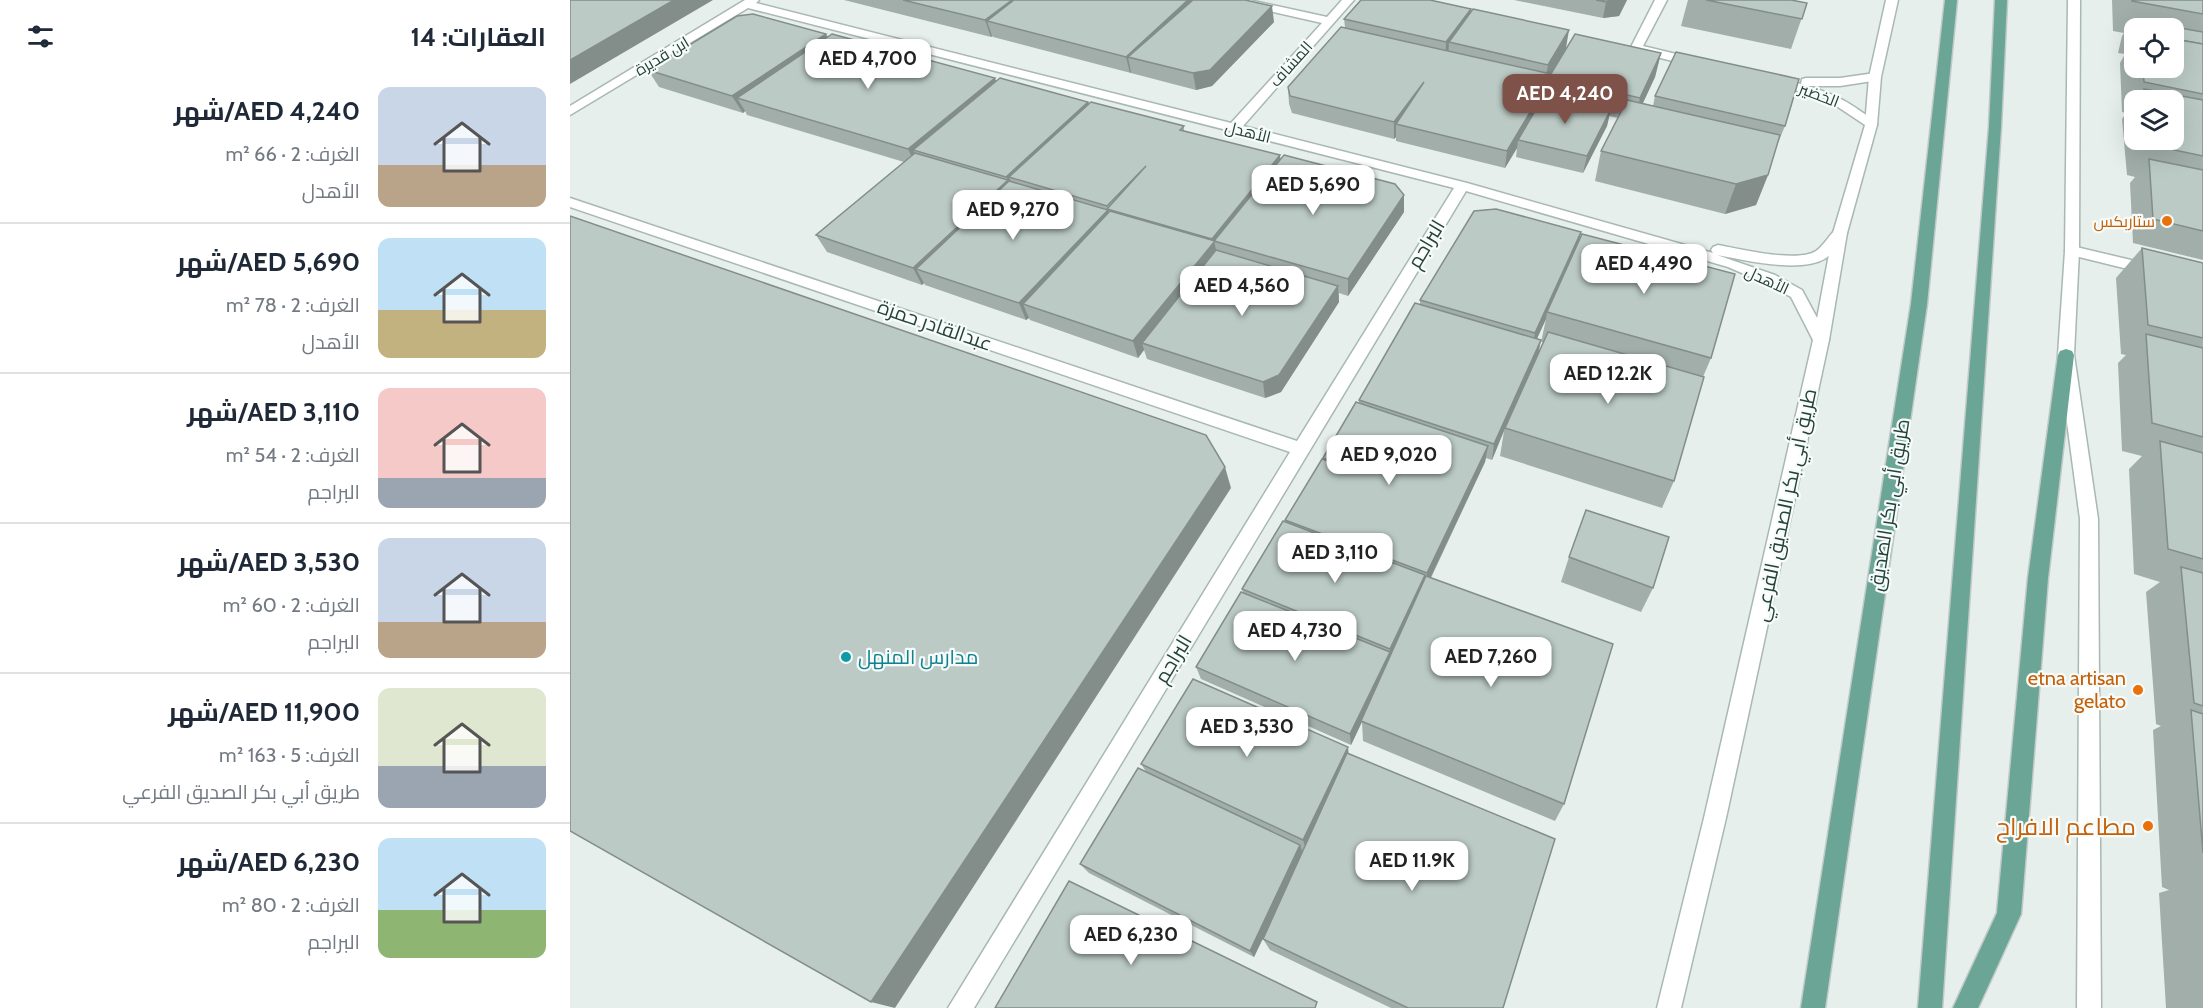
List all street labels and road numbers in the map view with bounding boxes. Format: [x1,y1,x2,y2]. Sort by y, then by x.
street label: ابن قديرة [631,32,693,80]
street label: المشاف [1266,37,1316,91]
street label: الخضير [1795,78,1842,111]
street label: الأهدل [1223,117,1273,148]
street label: البراجم [1402,215,1451,274]
street label: الأهدل [1741,262,1792,299]
street label: عبدالقادر حمزة [875,294,995,356]
street label: طريق أبي بكر الصديق الفرعي [1749,386,1825,625]
street label: طريق أبي بكر الصديق [1864,417,1918,593]
street label: البراجم [1149,630,1198,689]

